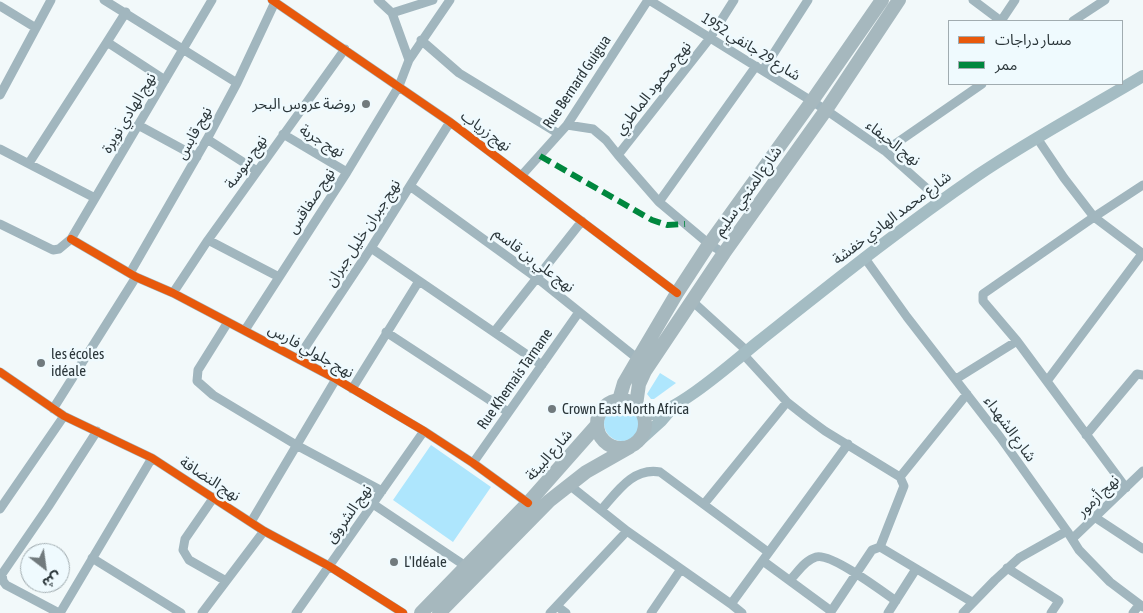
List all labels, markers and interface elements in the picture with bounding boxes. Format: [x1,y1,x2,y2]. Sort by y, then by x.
street label: شارع 29 جانفي 1952 [698,9,804,85]
legend [948,20,1123,85]
text: مسار دراجات [995,31,1072,48]
street label: Rue Bernard Guigua [539,32,615,132]
street label: نهج محمود الماطري [611,38,695,138]
text: ممر [995,56,1018,73]
street label: نهج الهادي نويرة [98,70,160,156]
place label: روضة عروس البحر [252,95,356,113]
marker: روضة عروس البحر [360,98,372,110]
street label: نهج قابس [172,103,216,163]
street label: نهج زرياب [457,107,515,155]
street label: نهج الحيفاء [862,116,924,170]
street label: نهج جربة [296,121,348,161]
street label: نهج سوسة [221,132,271,192]
street label: شارع المنجي سليم [710,143,786,239]
street label: نهج صفاقس [283,165,339,237]
street label: شارع محمد الهادي خفشة [829,168,955,268]
street label: نهج جبران خليل جبران [322,176,404,290]
street label: نهج علي بن قاسم [490,224,578,296]
street label: نهج جلولي فارس [265,320,357,382]
street label: Rue Khemais Tarnane [474,325,556,433]
place label: les écoles idéale [51,345,104,380]
marker: les écoles idéale [35,357,47,369]
street label: شارع الشهداء [980,393,1040,465]
place label: Crown East North Africa [562,400,689,418]
marker: Crown East North Africa [546,403,558,415]
street label: شارع البيئة [522,426,576,484]
street label: نهج النضافة [176,453,244,505]
street label: نهج أزمور [1073,471,1123,521]
street label: نهج الشروق [322,481,376,547]
north arrow [20,543,70,593]
place label: L'Idéale [404,553,447,571]
marker: L'Idéale [388,556,400,568]
text: ش [40,568,64,592]

